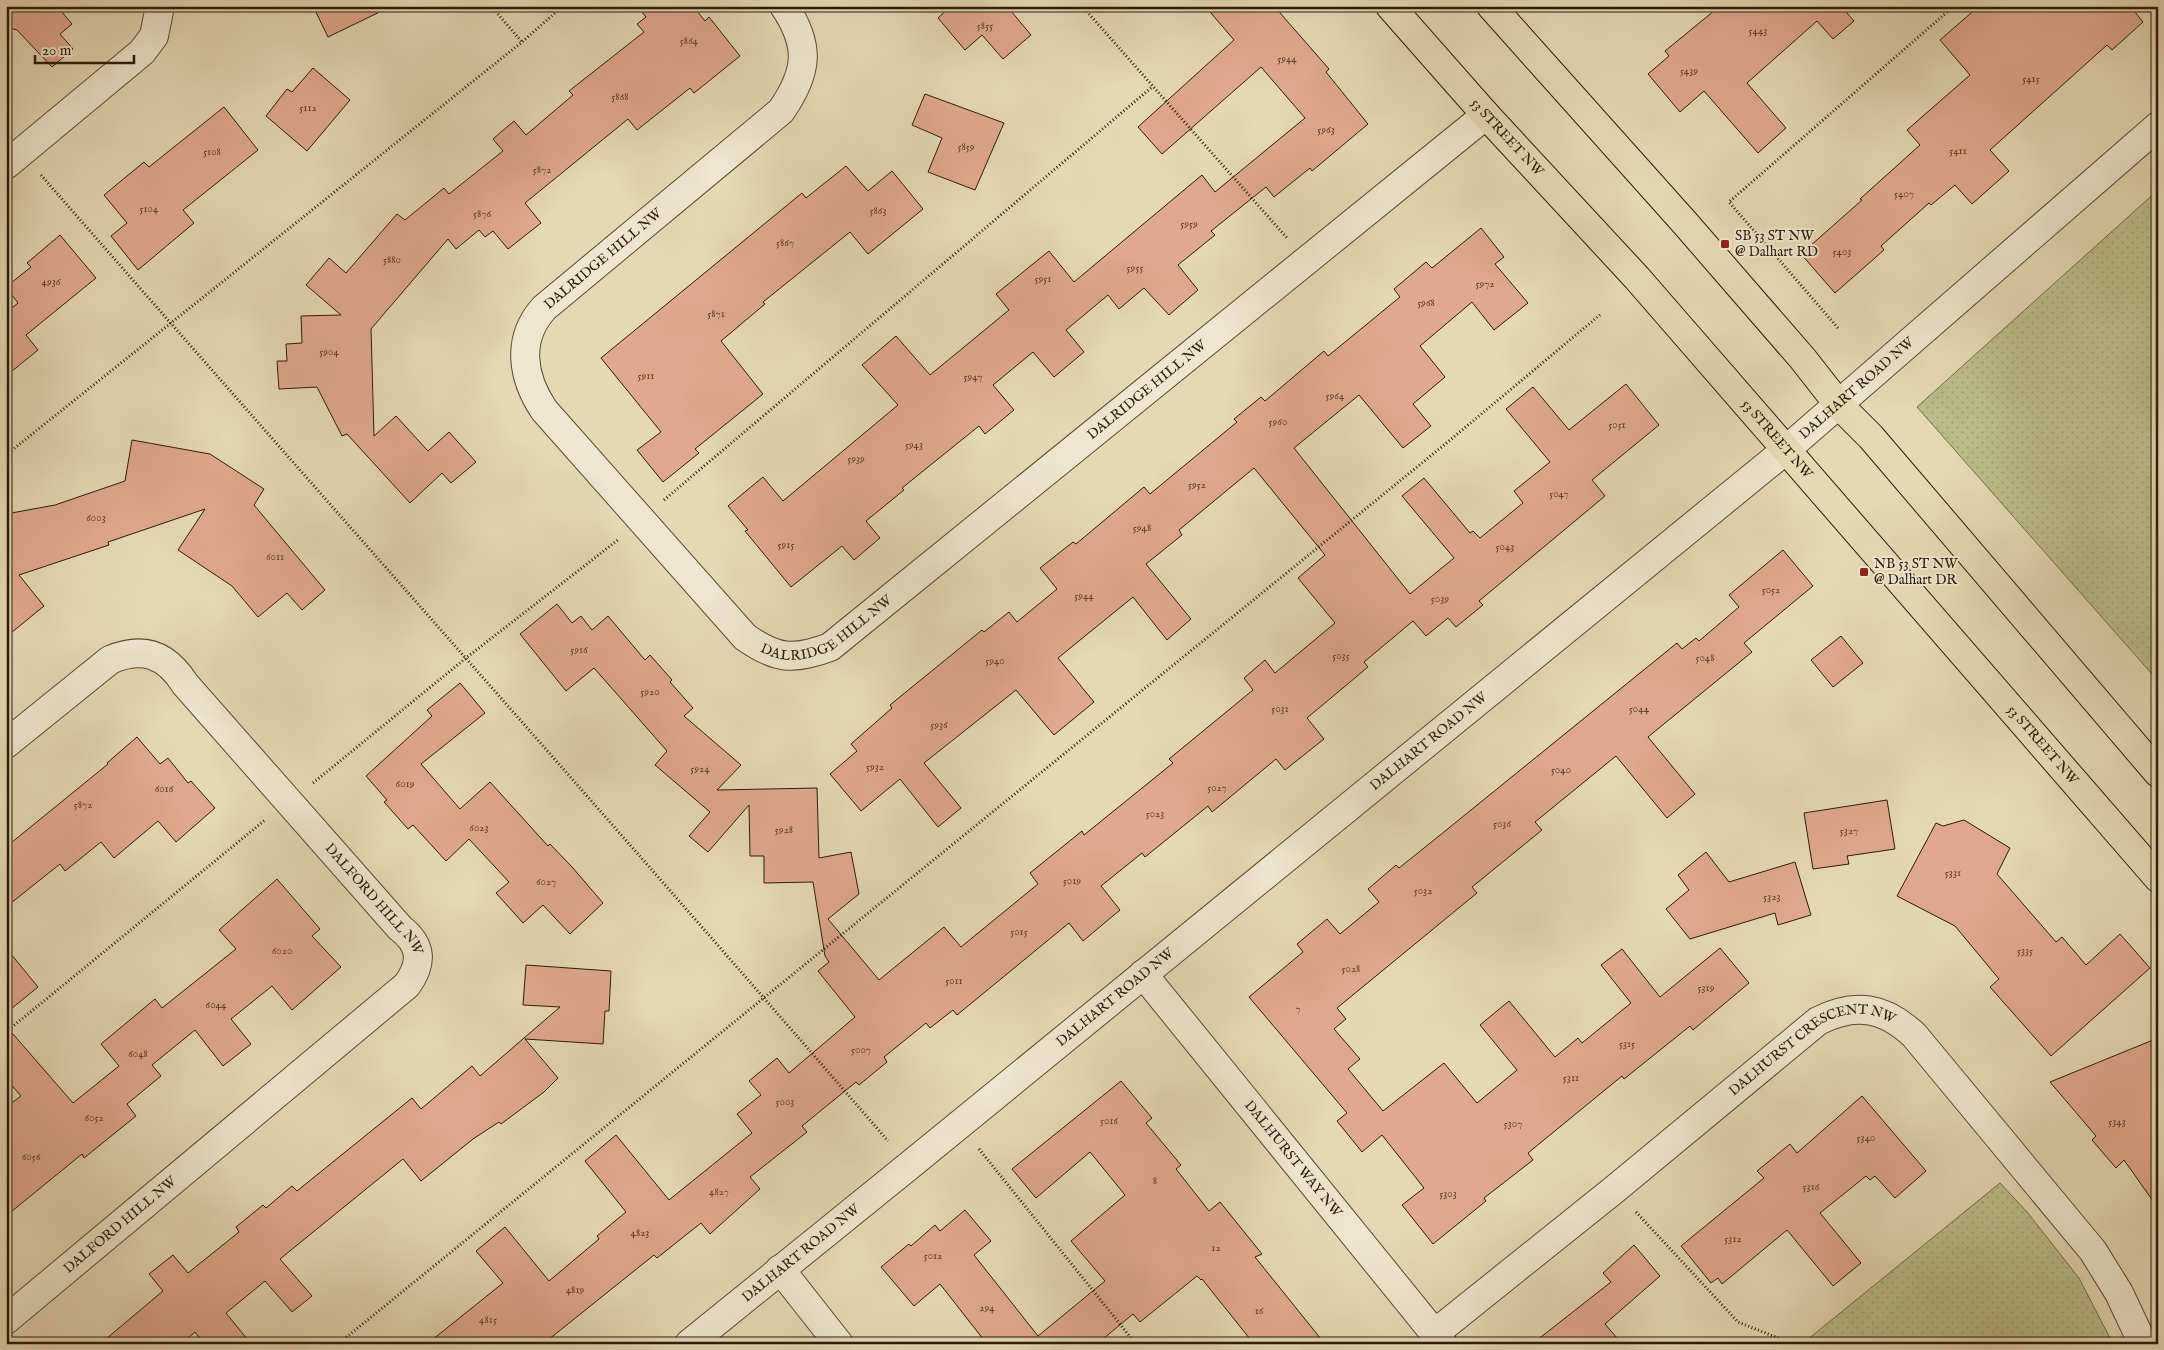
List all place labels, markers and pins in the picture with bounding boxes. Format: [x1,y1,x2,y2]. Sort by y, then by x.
place label: SB 53 ST NW @ Dalhart RD [1735,227,1818,261]
marker: SB 53 ST NW @ Dalhart RD [1719,238,1731,250]
place label: NB 53 ST NW @ Dalhart DR [1874,555,1958,589]
marker: NB 53 ST NW @ Dalhart DR [1858,566,1870,578]

